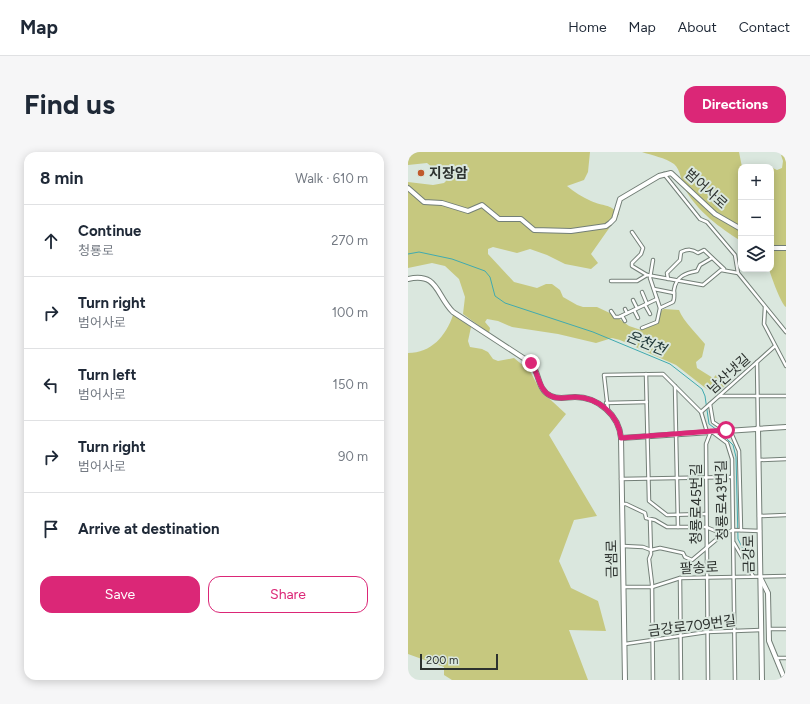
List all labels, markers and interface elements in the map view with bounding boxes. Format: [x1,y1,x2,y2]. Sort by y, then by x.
text: Map [20,16,58,39]
text: Home [568,19,607,36]
text: Map [629,19,656,36]
text: About [678,19,717,36]
text: Contact [739,19,790,36]
button: Directions [684,86,786,123]
text: Find us [24,87,115,121]
map controls [738,164,774,272]
button: + [738,164,774,200]
place label: 지장암 [429,165,468,182]
street label: 범어사로 [681,165,731,213]
text: 8 min [40,168,83,188]
marker: 지장암 [416,168,426,178]
text: Walk · 610 m [295,171,368,186]
button: − [738,200,774,236]
text: Continue [78,222,141,240]
icon: ahead [40,230,62,252]
text: 270 m [331,233,368,248]
button: layers [738,236,774,272]
text: 청룡로 [78,243,114,258]
text: Turn right [78,294,146,312]
icon: right [40,302,62,324]
text: 100 m [332,305,368,320]
text: 범어사로 [78,315,126,330]
water label: 온천천 [623,327,671,360]
street label: 남산냇길 [704,350,754,398]
route end [522,354,540,372]
text: Turn left [78,366,136,384]
icon: left [40,374,62,396]
text: 150 m [333,377,368,392]
text: 범어사로 [78,387,126,402]
route start [717,421,735,439]
text: Turn right [78,438,146,456]
icon: right [40,446,62,468]
text: 90 m [338,449,368,464]
text: 범어사로 [78,459,126,474]
street label: 청룡로43번길 [713,459,731,541]
street label: 청룡로45번길 [688,463,705,545]
icon: arrive [40,518,62,540]
text: Arrive at destination [78,520,219,538]
street label: 금강로 [740,534,758,573]
street label: 금샘로 [603,539,621,578]
street label: 팔송로 [679,558,719,577]
button: Save [40,576,200,613]
button: Share [208,576,368,613]
street label: 금강로709번길 [647,612,737,640]
scale bar [420,652,498,671]
text: 200 m [426,654,458,667]

